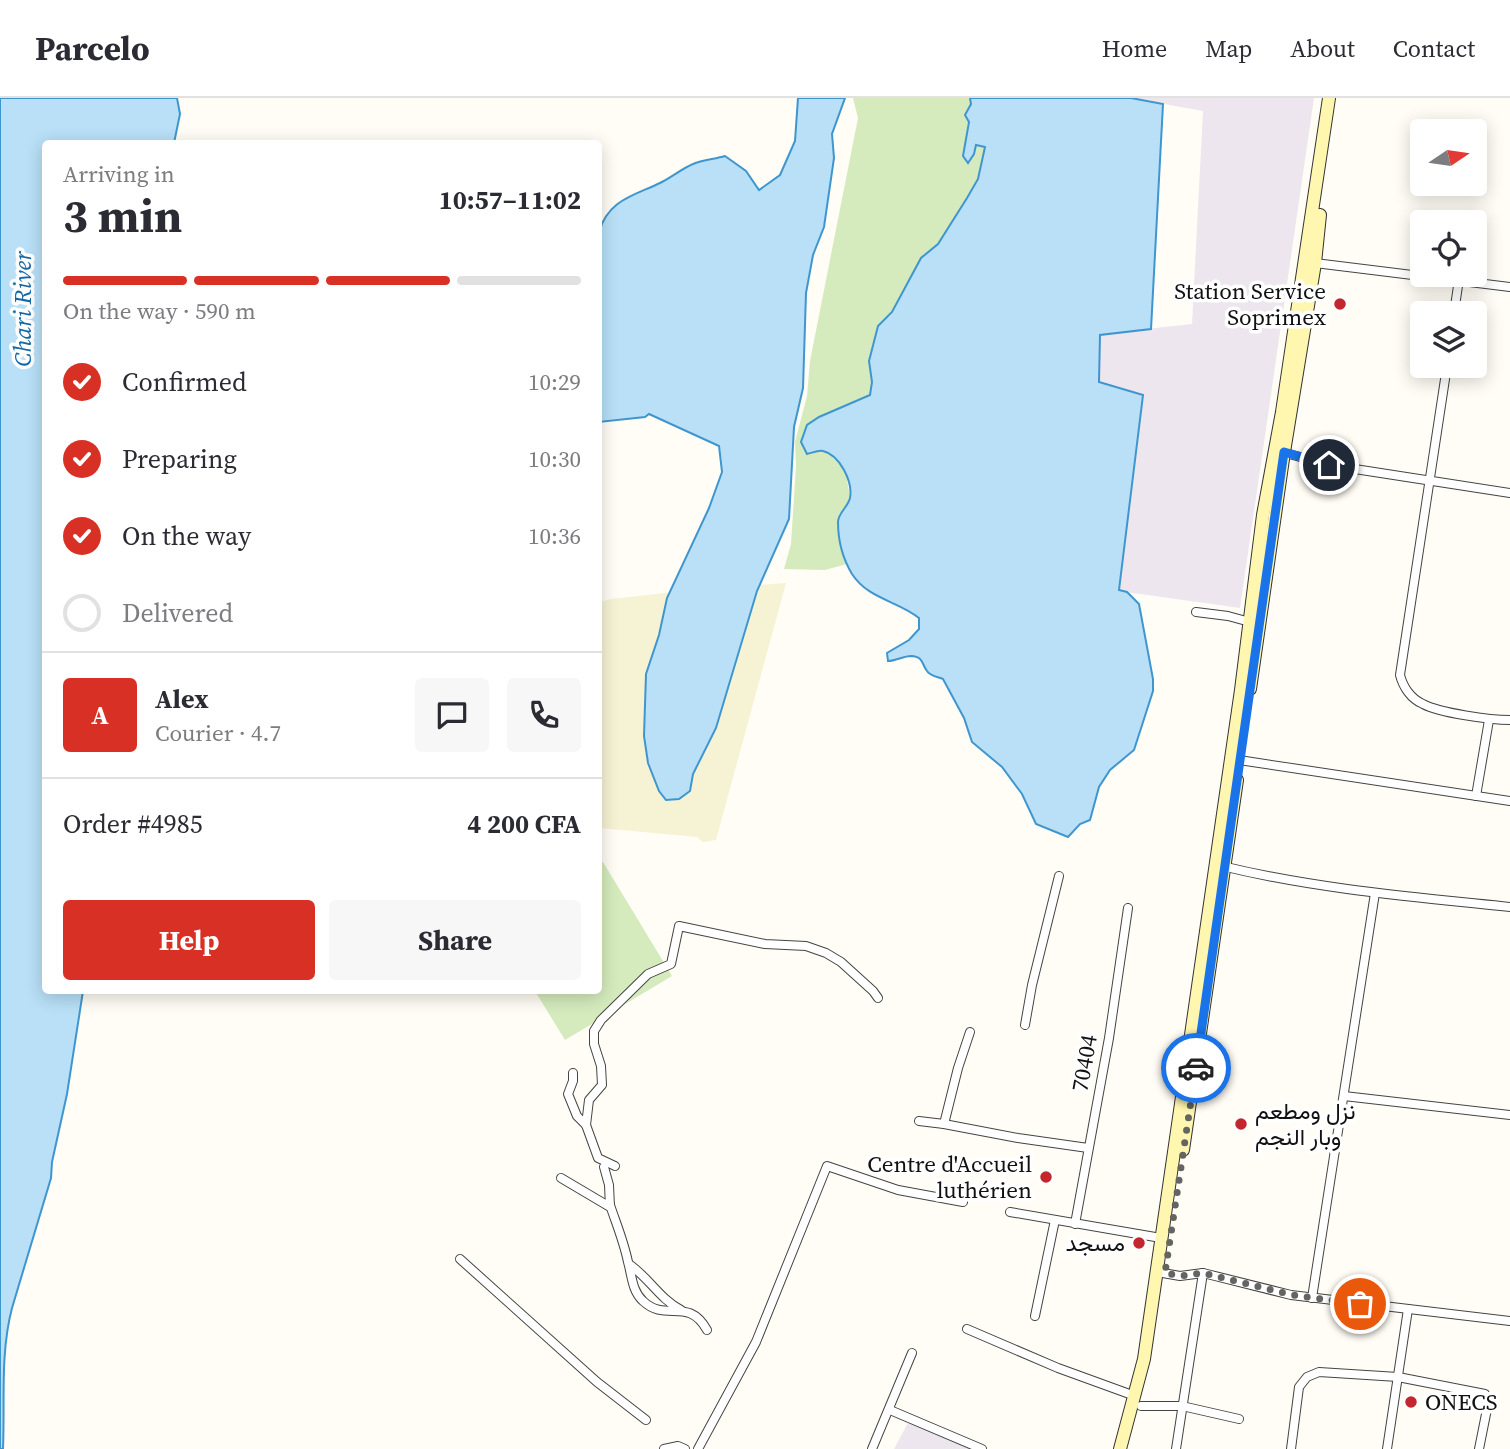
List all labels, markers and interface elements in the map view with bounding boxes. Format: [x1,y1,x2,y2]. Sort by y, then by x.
text: Parcelo [35,26,150,71]
text: Home [1102,32,1167,65]
text: Map [1205,32,1252,65]
text: About [1290,32,1355,65]
text: Contact [1393,32,1475,65]
north arrow [1410,119,1488,196]
map controls [1410,119,1487,378]
text: Arriving in [63,158,175,190]
text: 10:57–11:02 [439,182,581,218]
text: 3 min [63,184,182,247]
button: locate [1410,210,1487,287]
water label: Chari River [6,250,39,367]
place label: Station Service Soprimex [1174,275,1326,333]
text: On the way · 590 m [63,295,256,327]
marker: Station Service Soprimex [1332,296,1348,312]
button: layers [1410,301,1487,378]
icon: check [63,363,101,401]
text: Confirmed [122,364,247,400]
text: 10:29 [528,366,581,398]
pin [1299,435,1359,495]
icon: check [63,440,101,478]
text: Preparing [122,441,237,477]
text: 10:30 [528,443,581,475]
icon: home [1310,446,1348,484]
icon: check [63,517,101,555]
text: On the way [122,518,251,554]
text: 10:36 [528,520,581,552]
text: Delivered [122,595,233,631]
button: chat [415,678,489,752]
button: phone [507,678,581,752]
text: Alex [155,681,209,717]
text: A [91,697,109,733]
text: Courier · 4.7 [155,717,281,749]
text: Order #4985 [63,806,203,842]
text: 4 200 CFA [467,806,581,842]
button: Help [63,900,315,980]
button: Share [329,900,581,980]
street label: 70404 [1063,1031,1105,1094]
courier [1161,1033,1231,1103]
icon: car [1177,1049,1215,1087]
place label: نزل ومطعم وبار النجم [1255,1095,1356,1153]
marker: نزل ومطعم وبار النجم [1233,1116,1249,1132]
place label: Centre d'Accueil luthérien [867,1148,1032,1206]
marker: Centre d'Accueil luthérien [1038,1169,1054,1185]
place label: مسجد [1065,1227,1125,1259]
marker: مسجد [1131,1235,1147,1251]
pin [1330,1274,1390,1334]
icon: bag [1341,1285,1379,1323]
place label: ONECS [1425,1386,1498,1418]
marker: ONECS [1403,1394,1419,1410]

